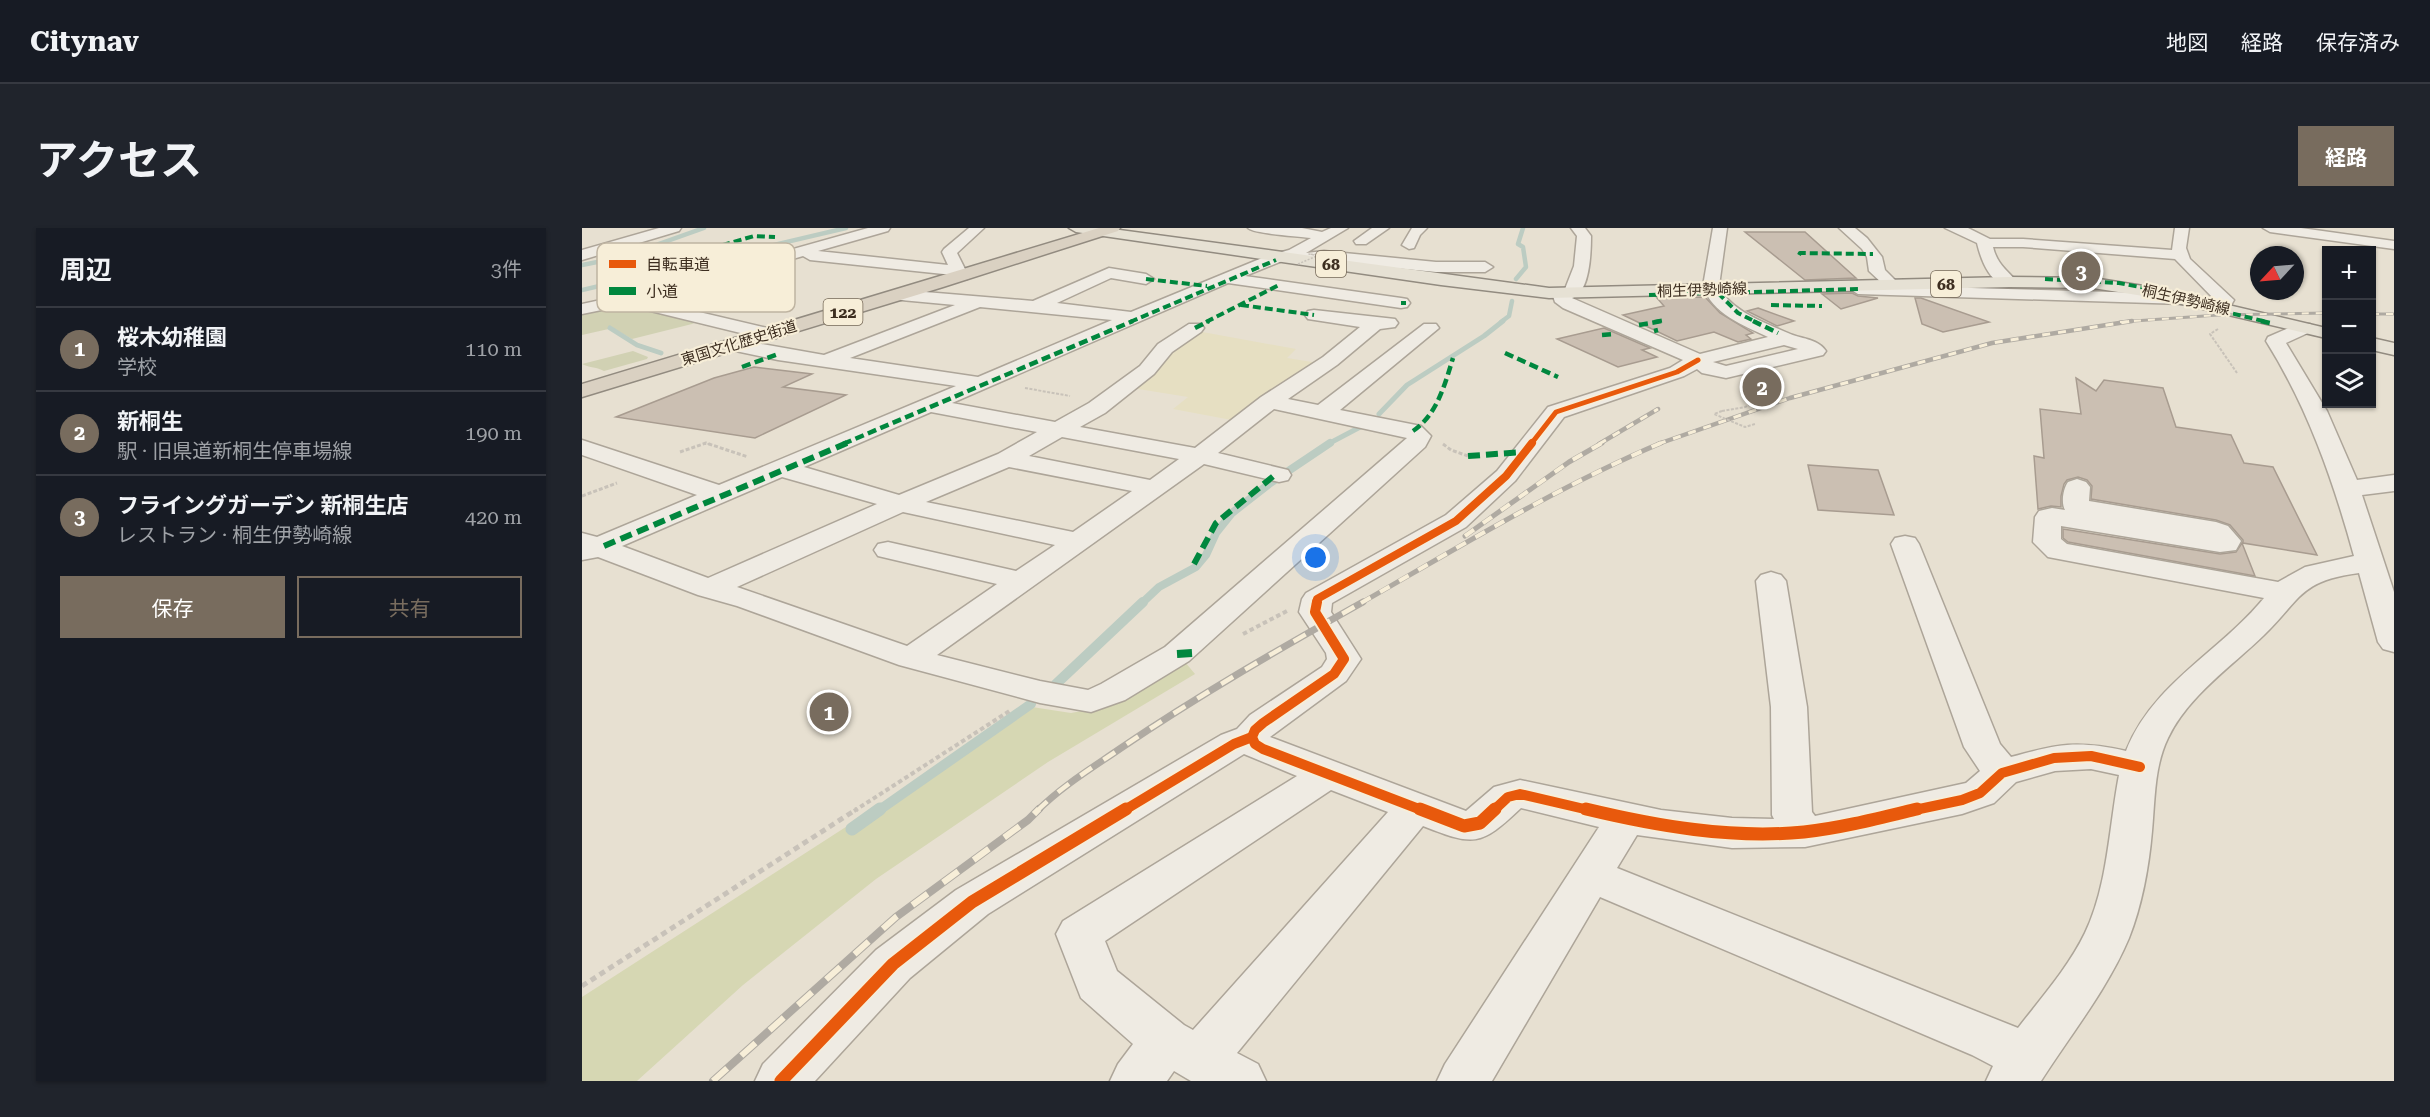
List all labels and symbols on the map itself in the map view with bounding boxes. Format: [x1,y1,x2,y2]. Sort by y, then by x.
legend [597,243,795,312]
north arrow [2250,246,2304,300]
pin: 3 [2062,248,2100,294]
road number: 68 [1316,251,1346,277]
text: 自転車道 [646,255,710,274]
road number: 68 [1931,271,1961,297]
street label: 桐生伊勢崎線 [1657,279,1747,301]
street label: 桐生伊勢崎線 [2140,281,2232,319]
text: 小道 [646,282,678,301]
road number: 122 [824,299,862,325]
street label: 東国文化歴史街道 [679,317,799,369]
pin: 2 [1742,364,1782,410]
your location [1301,543,1330,572]
pin: 1 [810,690,848,734]

